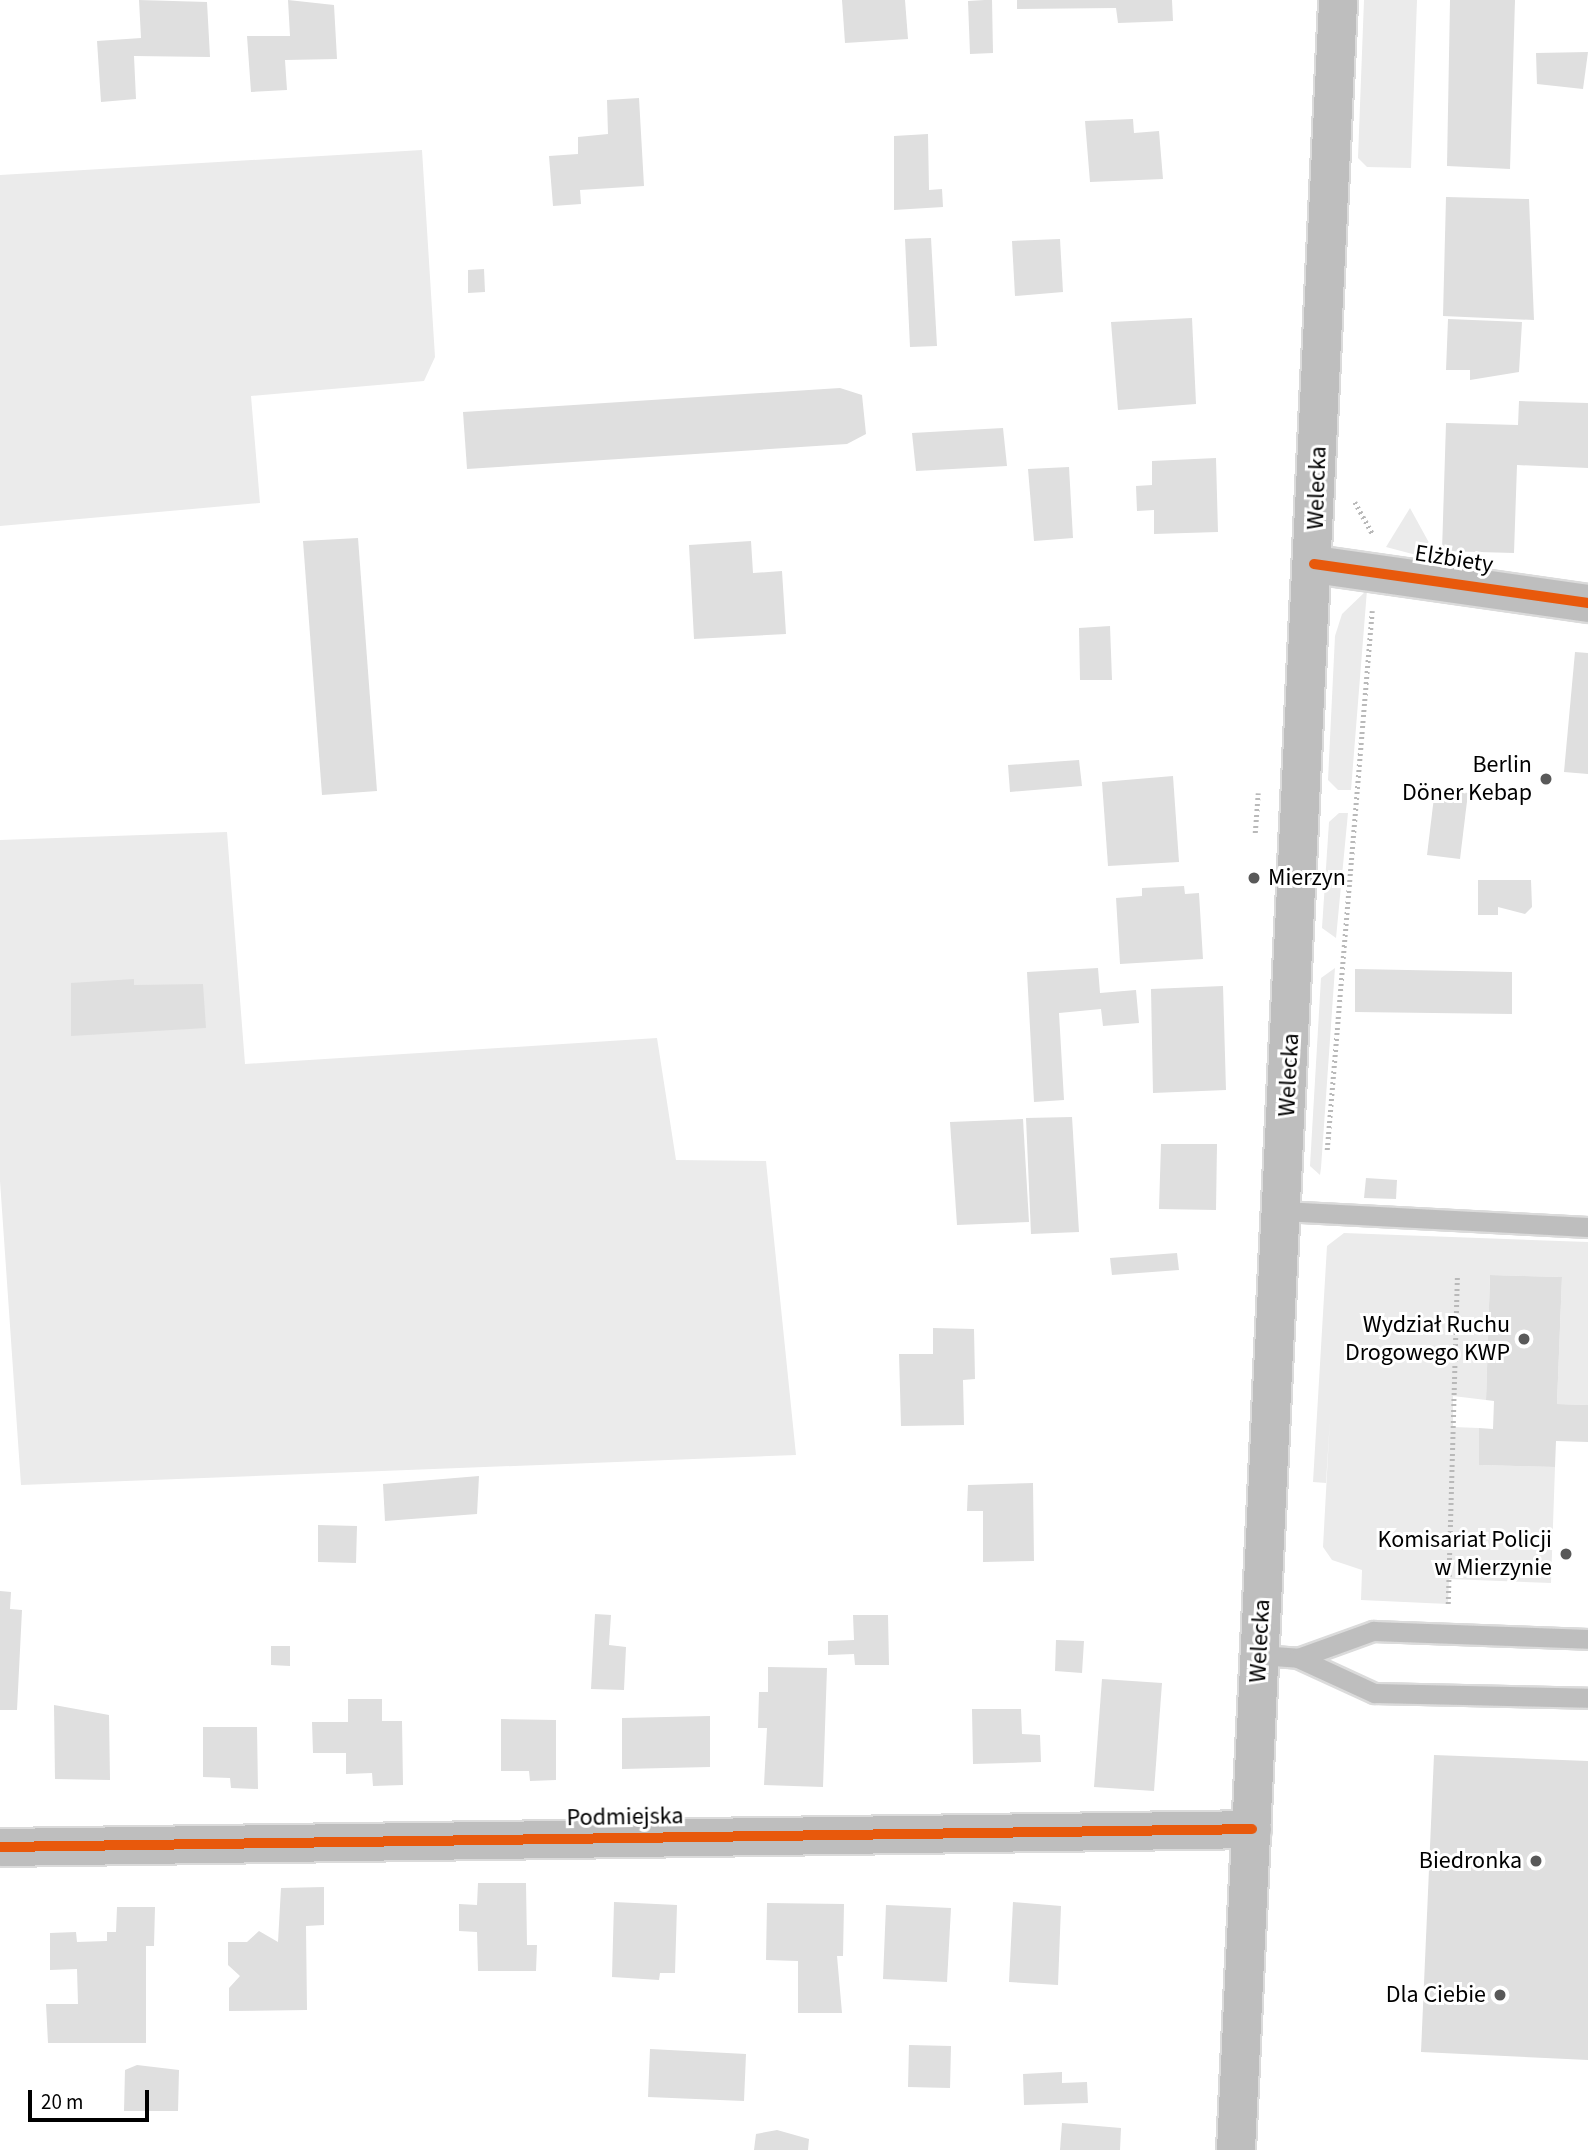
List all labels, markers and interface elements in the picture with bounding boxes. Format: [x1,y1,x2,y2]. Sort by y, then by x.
street label: Welecka [1301,446,1333,530]
street label: Elżbiety [1413,539,1495,579]
place label: Berlin Döner Kebap [1402,751,1532,807]
marker: Berlin Döner Kebap [1538,771,1554,787]
place label: Mierzyn [1268,864,1346,892]
marker: Mierzyn [1246,870,1262,886]
street label: Welecka [1272,1033,1306,1117]
place label: Wydział Ruchu Drogowego KWP [1345,1311,1510,1367]
marker: Wydział Ruchu Drogowego KWP [1516,1331,1532,1347]
place label: Komisariat Policji w Mierzynie [1378,1526,1552,1582]
marker: Komisariat Policji w Mierzynie [1558,1546,1574,1562]
street label: Welecka [1243,1599,1277,1683]
street label: Podmiejska [566,1802,684,1832]
place label: Biedronka [1419,1847,1522,1875]
marker: Biedronka [1528,1853,1544,1869]
place label: Dla Ciebie [1386,1981,1486,2009]
marker: Dla Ciebie [1492,1987,1508,2003]
scale bar [32,2076,152,2120]
text: 20 m [41,2087,83,2117]

